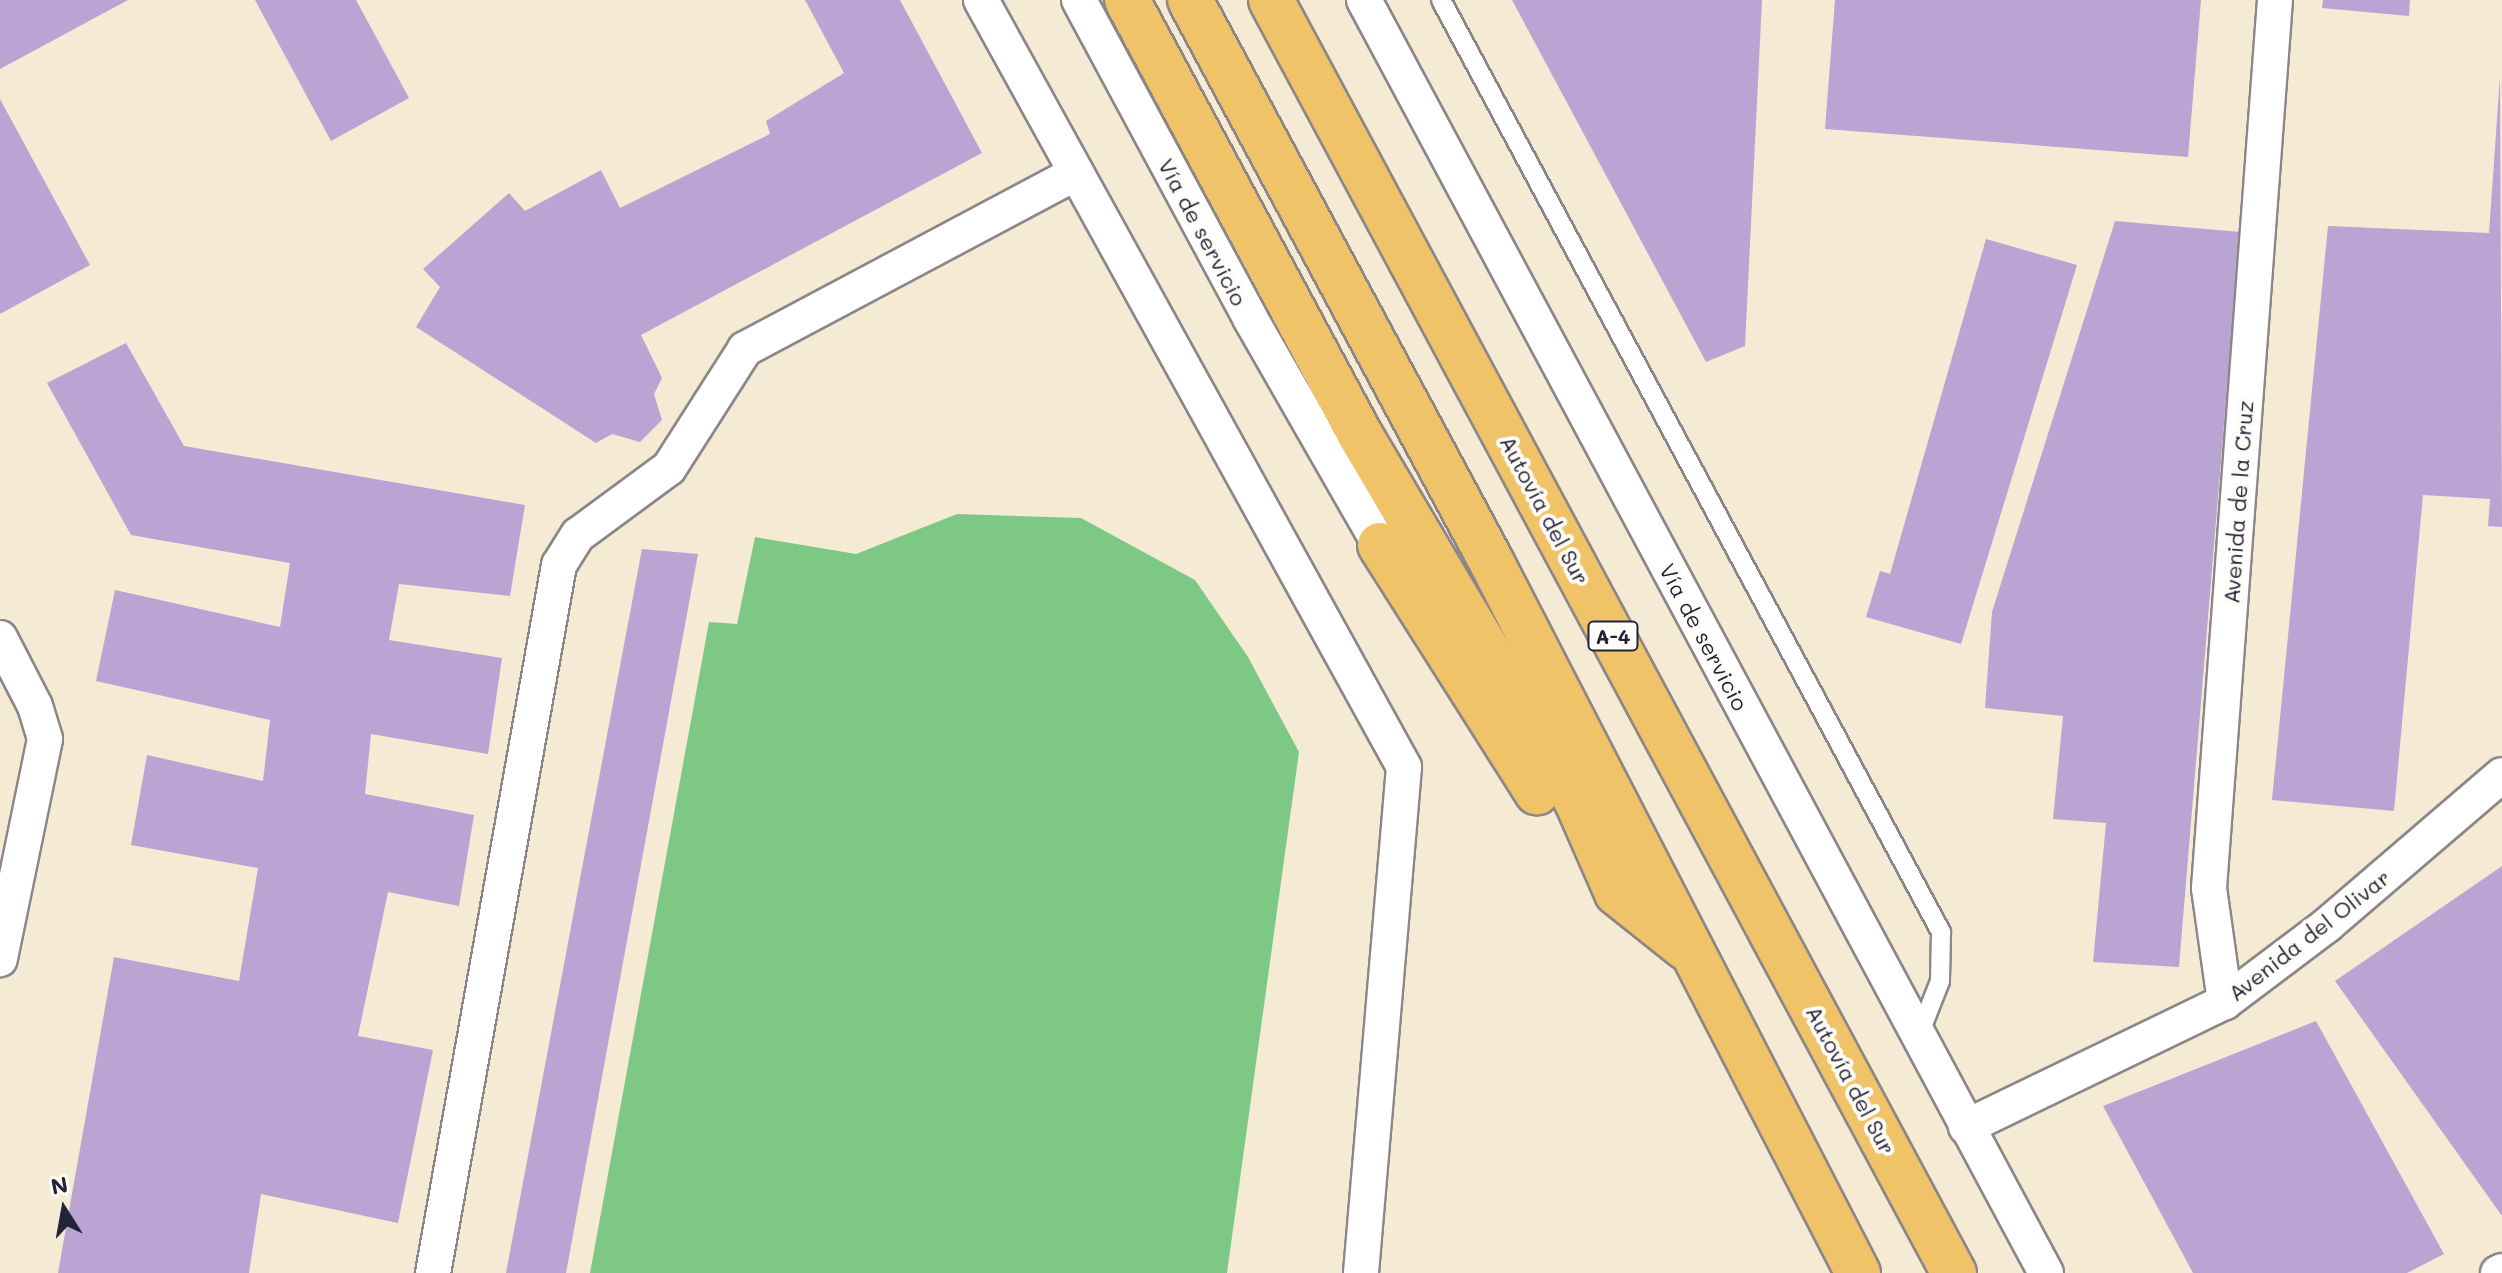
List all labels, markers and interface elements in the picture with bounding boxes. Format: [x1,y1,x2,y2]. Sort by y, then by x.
street label: Vía de servicio [1153,154,1253,310]
street label: Avenida de la Cruz [2218,399,2258,605]
street label: Autovía del Sur [1495,431,1595,589]
street label: Vía de servicio [1654,559,1754,715]
road number: A-4 [1587,620,1639,652]
street label: Avenida del Olivar [2223,864,2395,1006]
street label: Autovía del Sur [1801,1001,1901,1159]
north arrow [24,1169,104,1249]
text: N [48,1169,70,1201]

